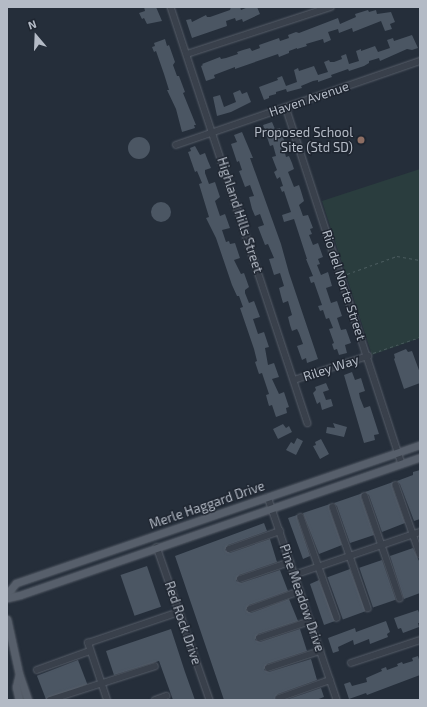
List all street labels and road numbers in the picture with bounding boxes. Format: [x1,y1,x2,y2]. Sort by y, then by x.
street label: Haven Avenue [267,78,351,120]
street label: Highland Hills Street [214,155,266,275]
street label: Rio del Norte Street [319,228,369,342]
street label: Riley Way [301,352,361,384]
street label: Merle Haggard Drive [147,478,267,532]
street label: Pine Meadow Drive [276,542,328,654]
street label: Red Rock Drive [161,579,205,667]

